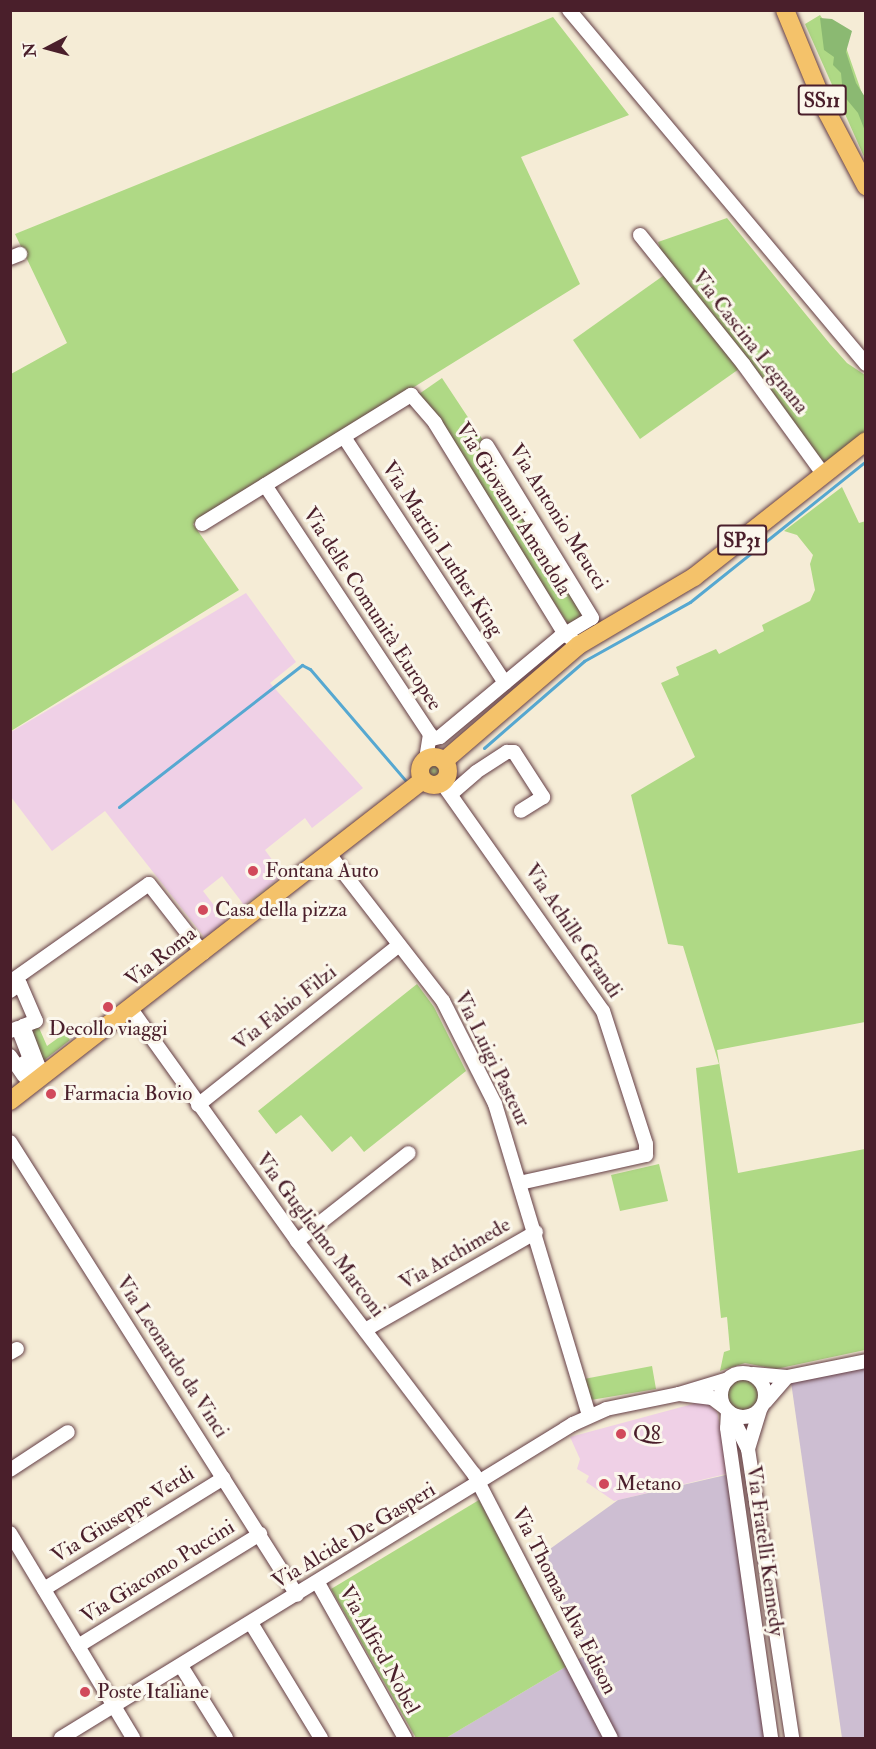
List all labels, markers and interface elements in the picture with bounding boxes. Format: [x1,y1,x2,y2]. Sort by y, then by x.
north arrow [18,18,78,78]
text: N [19,42,41,58]
road number: SS11 [796,83,848,117]
street label: Via Cascina Legnana [686,265,814,419]
street label: Via Giovanni Amendola [450,418,576,600]
street label: Via Antonio Meucci [503,439,613,595]
street label: Via Martin Luther King [376,457,508,641]
street label: Via delle Comunità Europee [297,503,447,715]
road number: SP31 [716,523,768,557]
place label: Fontana Auto [265,858,379,884]
street label: Via Achille Grandi [519,859,627,1003]
marker: Fontana Auto [246,864,260,878]
place label: Casa della pizza [215,897,347,923]
marker: Casa della pizza [196,903,210,917]
street label: Via Roma [120,921,202,993]
street label: Via Fabio Filzi [228,960,342,1056]
street label: Via Luigi Pasteur [448,987,536,1131]
marker: Decollo viaggi [101,1000,115,1014]
place label: Decollo viaggi [48,1016,168,1042]
place label: Farmacia Bovio [63,1081,192,1107]
marker: Farmacia Bovio [44,1087,58,1101]
street label: Via Guglielmo Marconi [250,1148,390,1322]
street label: Via Archimede [395,1212,515,1296]
street label: Via Leonardo da Vinci [110,1271,234,1443]
place label: Q8 [633,1421,661,1447]
marker: Q8 [614,1427,628,1441]
street label: Via Giuseppe Verdi [47,1461,199,1569]
street label: Via Fratelli Kennedy [741,1464,789,1638]
place label: Metano [616,1471,681,1497]
street label: Via Alcide De Gasperi [268,1477,440,1595]
marker: Metano [597,1477,611,1491]
street label: Via Thomas Alva Edison [506,1503,622,1699]
street label: Via Giacomo Puccini [76,1515,240,1629]
street label: Via Alfred Nobel [333,1581,425,1719]
place label: Poste Italiane [97,1679,209,1705]
marker: Poste Italiane [78,1685,92,1699]

